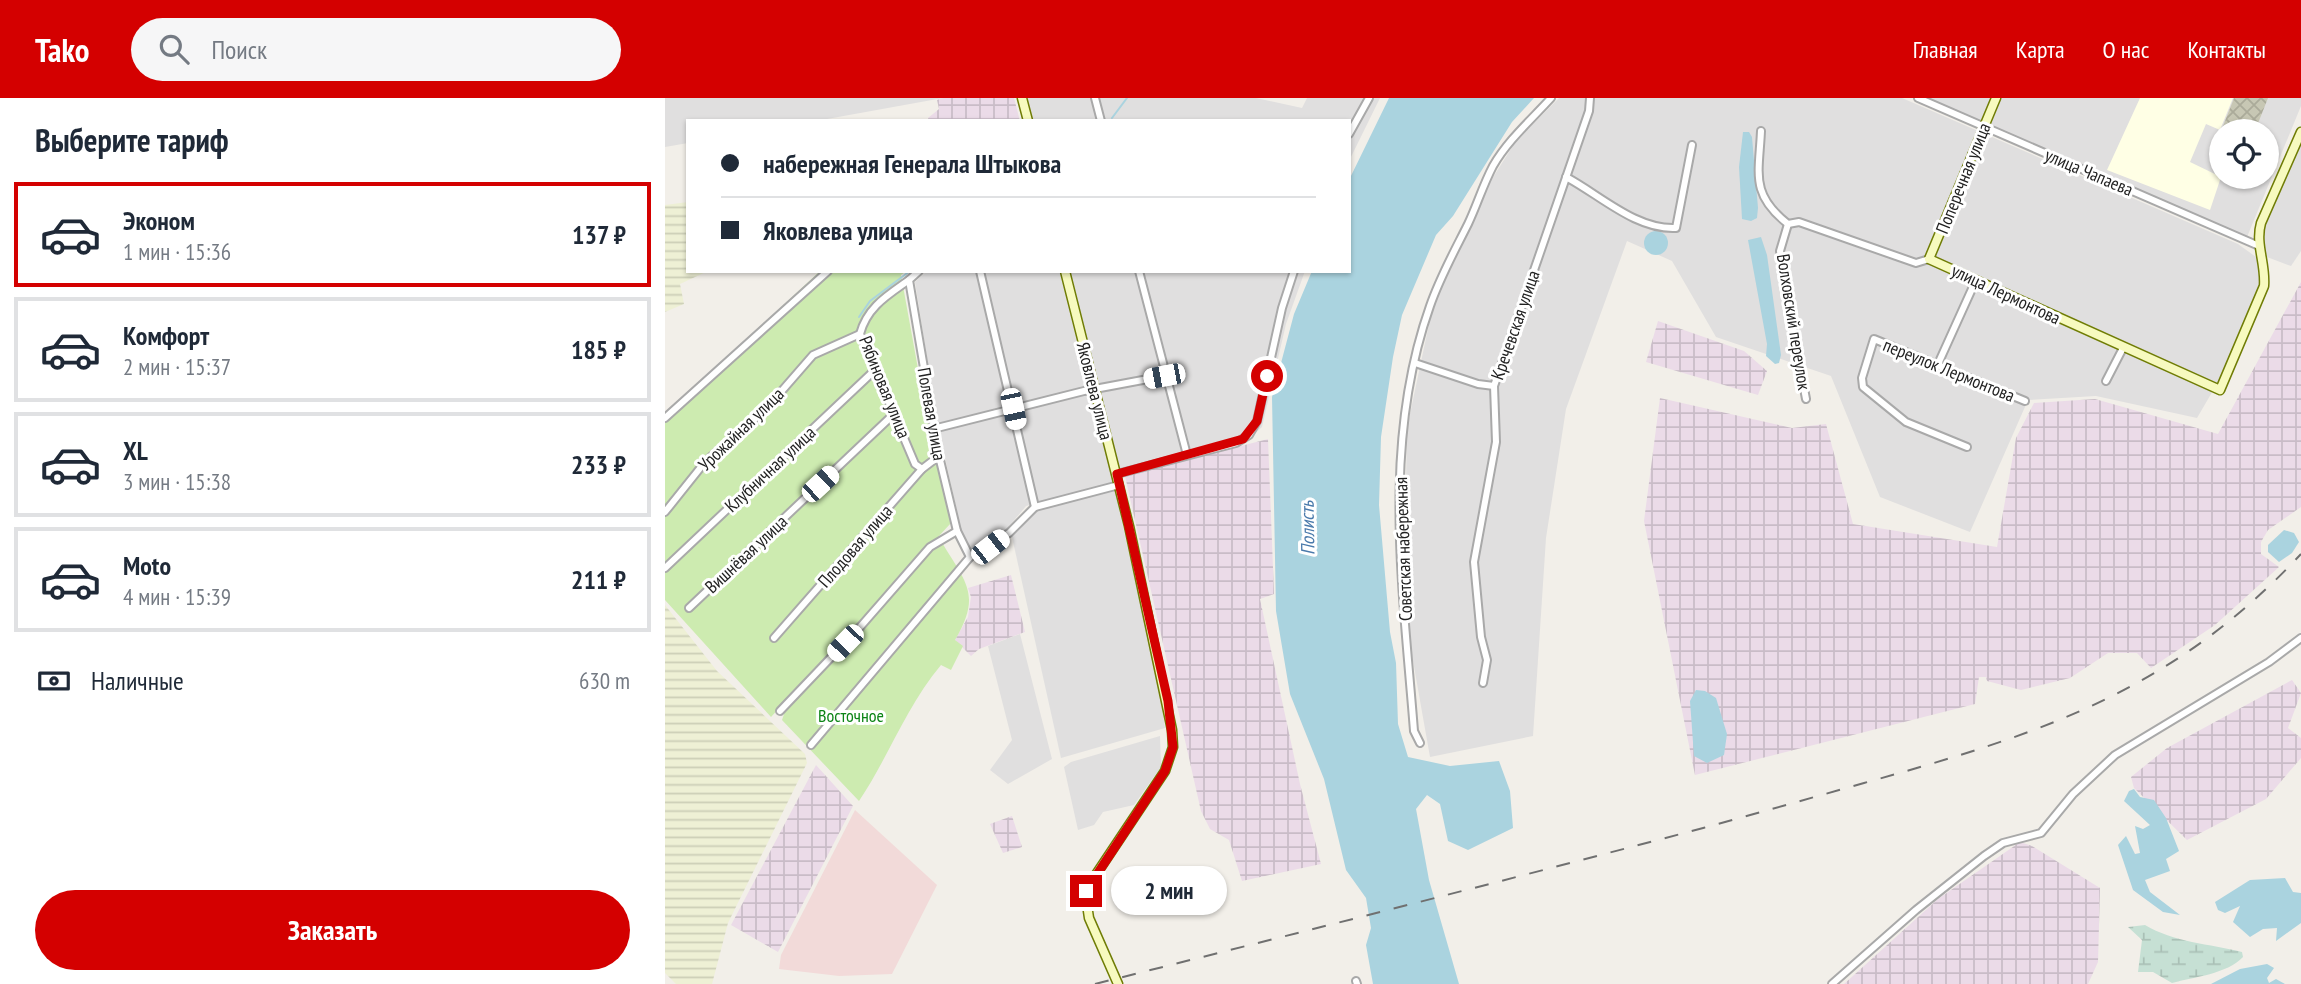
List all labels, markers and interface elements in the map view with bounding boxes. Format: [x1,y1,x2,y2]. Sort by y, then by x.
search box [131,18,621,81]
text: Tako [35,28,89,71]
icon: search [155,30,193,68]
text: Поиск [211,33,267,66]
text: Главная [1913,34,1978,65]
text: Карта [2016,34,2065,65]
text: О нас [2103,34,2149,65]
text: Контакты [2187,34,2266,65]
text: Выберите тариф [35,119,229,161]
street label: Поперечная улица [1930,119,1996,237]
map controls [2209,119,2279,189]
button: locate [2209,119,2279,189]
street label: улица Чапаева [2041,143,2137,201]
text: набережная Генерала Штыкова [763,147,1061,180]
icon: car [39,203,102,266]
text: Эконом [123,204,195,237]
text: Яковлева улица [763,214,913,247]
text: 137 ₽ [572,218,626,251]
text: 1 мин · 15:36 [123,237,231,266]
street label: Волховский переулок [1772,252,1816,392]
street label: улица Лермонтова [1948,259,2064,329]
street label: Кречевская улица [1486,267,1544,383]
icon: car [39,318,102,381]
text: Комфорт [123,319,209,352]
street label: Рябиновая улица [854,332,916,442]
text: 185 ₽ [571,333,626,366]
street label: переулок Лермонтова [1880,333,2018,407]
street label: Яковлева улица [1072,340,1118,442]
text: 2 мин · 15:37 [123,352,231,381]
route start [1251,360,1283,392]
car [1142,362,1187,390]
street label: Полевая улица [913,366,951,462]
street label: Урожайная улица [693,382,789,476]
car [999,386,1028,432]
street label: Клубничная улица [720,421,820,517]
icon: car [39,433,102,496]
text: XL [123,434,148,467]
text: 233 ₽ [571,448,626,481]
car [798,462,843,506]
text: 3 мин · 15:38 [123,467,231,496]
street label: Советская набережная [1389,477,1417,621]
street label: Плодовая улица [813,500,897,592]
water label: Полисть [1295,500,1319,555]
street label: Вишнёвая улица [700,510,792,598]
car [967,526,1014,568]
icon: car [39,548,102,611]
text: Moto [123,549,171,582]
text: 211 ₽ [571,563,626,596]
text: 4 мин · 15:39 [123,582,231,611]
car [823,621,868,665]
icon: cash [35,662,73,700]
text: Наличные [91,664,184,697]
text: 630 m [579,666,630,695]
park label: Восточное [818,704,884,727]
callout: 2 мин [1111,866,1226,916]
route end [1070,875,1102,907]
text: 2 мин [1144,876,1194,905]
button: Заказать [35,890,630,970]

